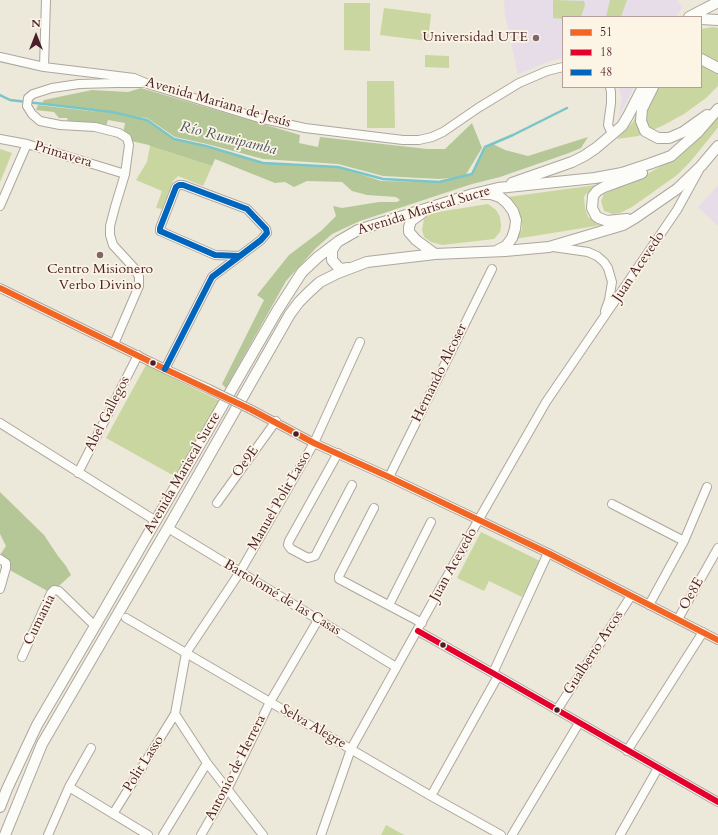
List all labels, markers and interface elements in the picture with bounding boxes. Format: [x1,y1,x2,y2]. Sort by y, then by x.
north arrow [16,16,56,56]
text: N [31,16,41,31]
legend [562,16,702,88]
text: 51 [600,24,612,40]
place label: Universidad UTE [422,30,528,46]
marker: Universidad UTE [531,33,541,43]
text: 18 [600,44,612,60]
text: 48 [600,64,612,80]
street label: Avenida Mariana de Jesús [143,74,293,132]
water label: Río Rumipamba [178,118,278,160]
street label: Primavera [32,138,94,172]
street label: Avenida Mariscal Sucre [356,183,492,239]
street label: Juan Acevedo [609,229,669,305]
marker: Centro Misionero Verbo Divino [95,250,105,260]
place label: Centro Misionero Verbo Divino [47,262,153,294]
street label: Hernando Alcoser [409,321,471,425]
unlabelled marker [148,358,158,368]
street label: Abel Gallegos [82,374,134,454]
street label: Avenida Mariscal Sucre [141,409,225,537]
unlabelled marker [291,429,301,439]
street label: Oe9E [229,443,263,481]
street label: Manuel Polit Lasso [245,449,315,553]
street label: Juan Acevedo [427,525,481,605]
street label: Bartolomé de las Casas [220,556,344,640]
street label: Oe8E [676,575,708,613]
street label: Cumania [21,592,59,648]
street label: Gualberto Arcos [561,608,627,698]
unlabelled marker [438,640,448,650]
street label: Selva Alegre [277,701,349,753]
unlabelled marker [552,705,562,715]
street label: Antonio de Herrera [202,712,270,824]
street label: Polit Lasso [120,733,168,795]

